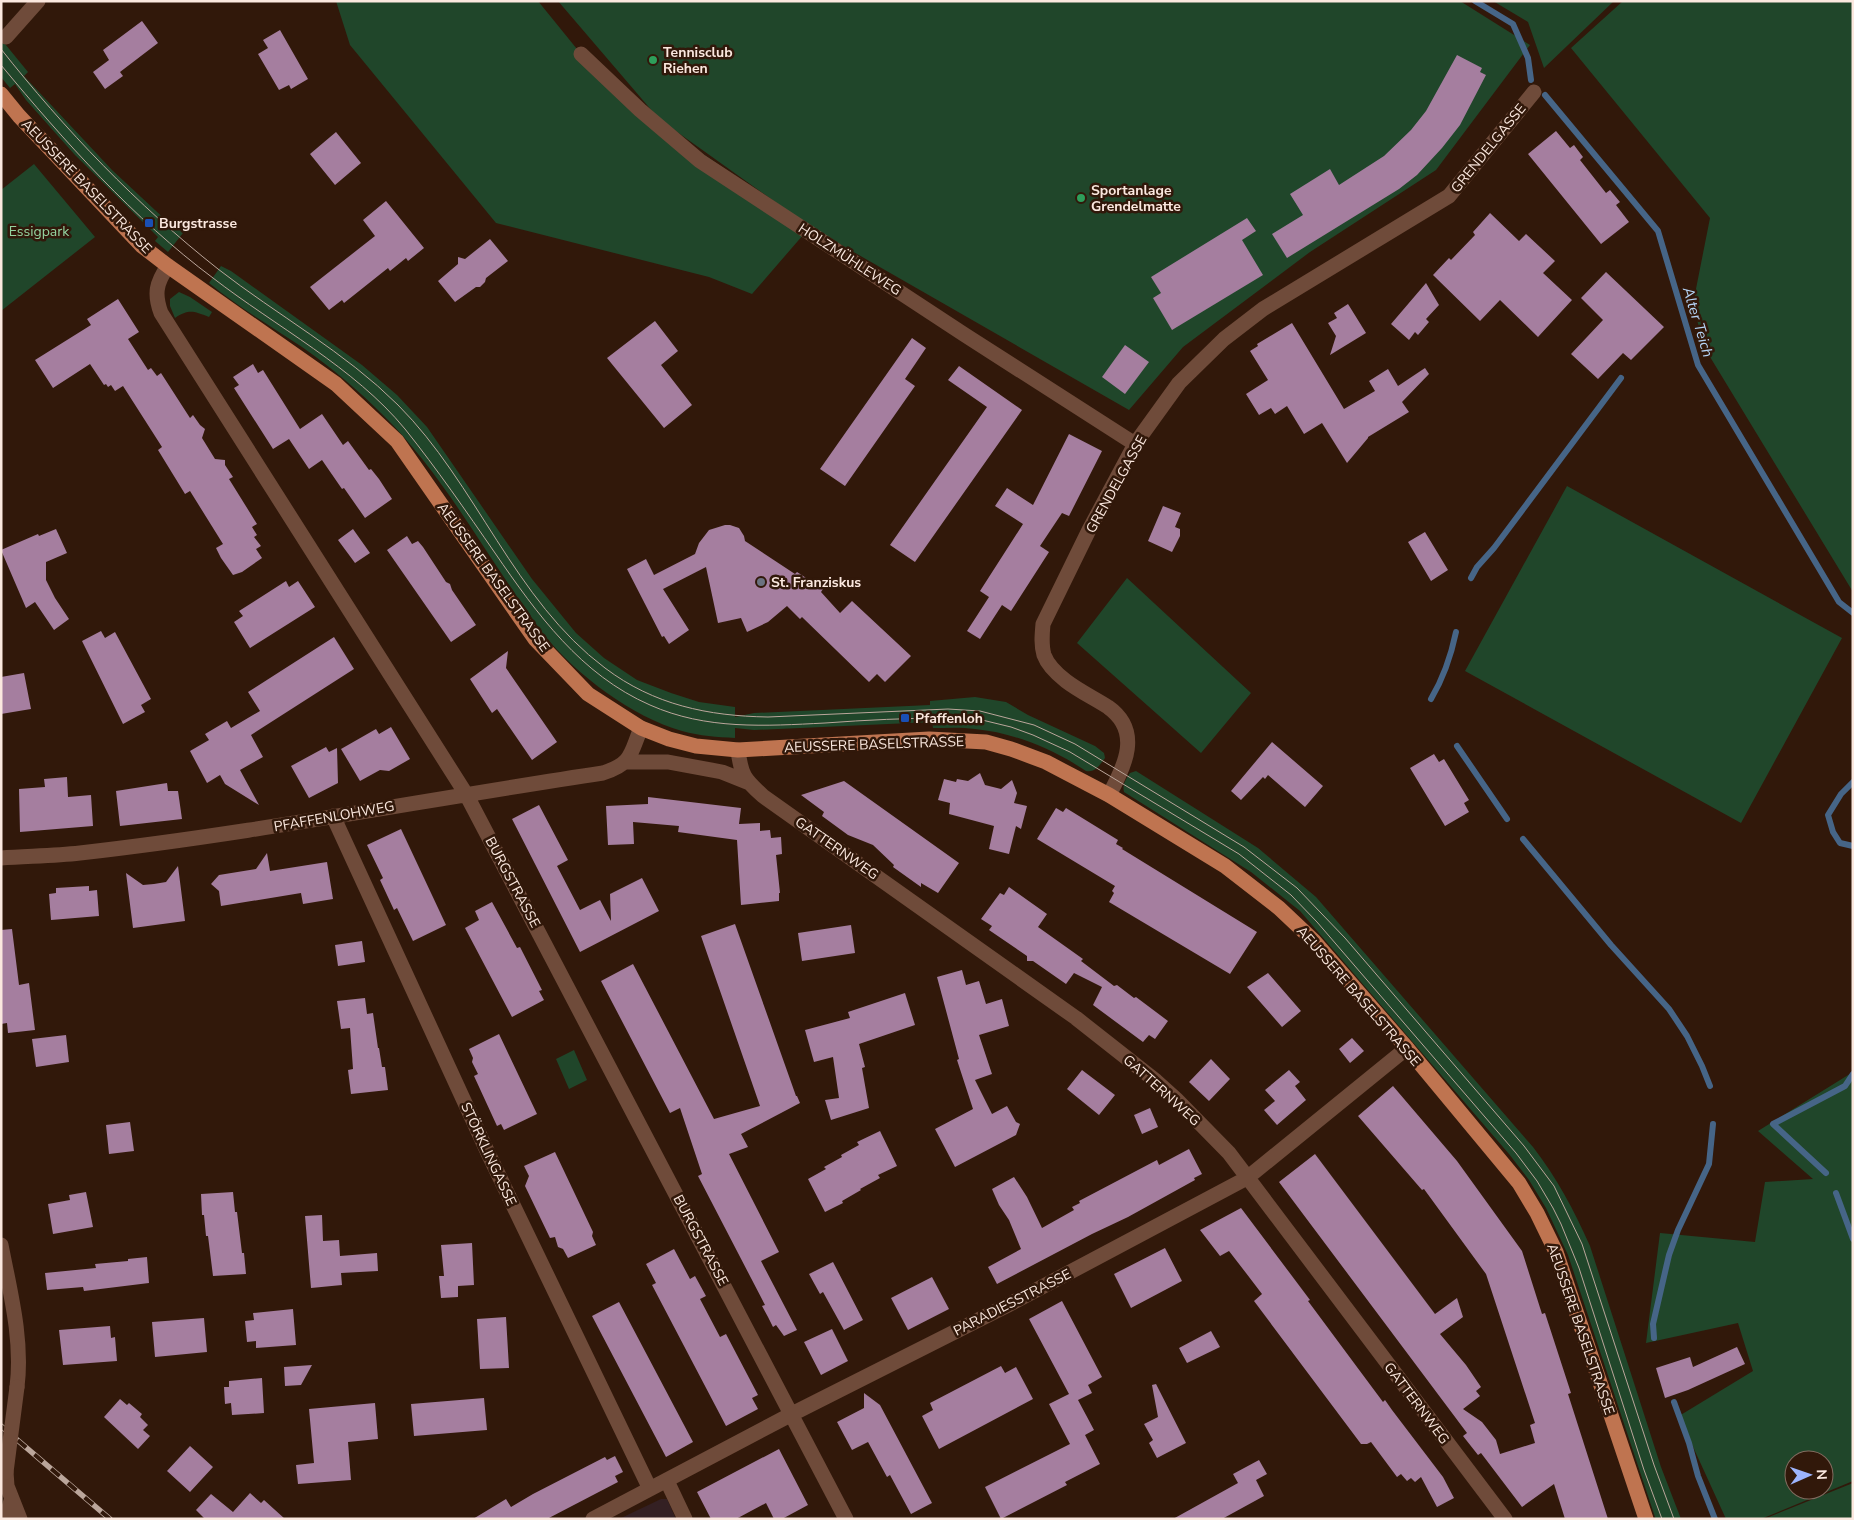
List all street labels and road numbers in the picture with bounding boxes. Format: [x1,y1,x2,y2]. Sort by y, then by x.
street label: GRENDELGASSE [1447,100,1530,197]
street label: AEUSSERE BASELSTRASSE [17,115,156,258]
street label: HOLZMÜHLEWEG [794,219,905,300]
street label: GRENDELGASSE [1082,432,1151,537]
street label: AEUSSERE BASELSTRASSE [433,499,554,656]
street label: AEUSSERE BASELSTRASSE [784,732,964,757]
street label: PFAFFENLOHWEG [272,797,396,836]
street label: GATTERNWEG [791,813,882,884]
street label: BURGSTRASSE [481,833,545,931]
street label: AEUSSERE BASELSTRASSE [1292,922,1425,1071]
street label: GATTERNWEG [1119,1051,1204,1130]
street label: STÖRKLINGASSE [456,1099,521,1209]
street label: BURGSTRASSE [669,1191,733,1289]
street label: AEUSSERE BASELSTRASSE [1542,1241,1619,1417]
street label: PARADIESSTRASSE [950,1265,1074,1340]
street label: GATTERNWEG [1380,1358,1454,1448]

